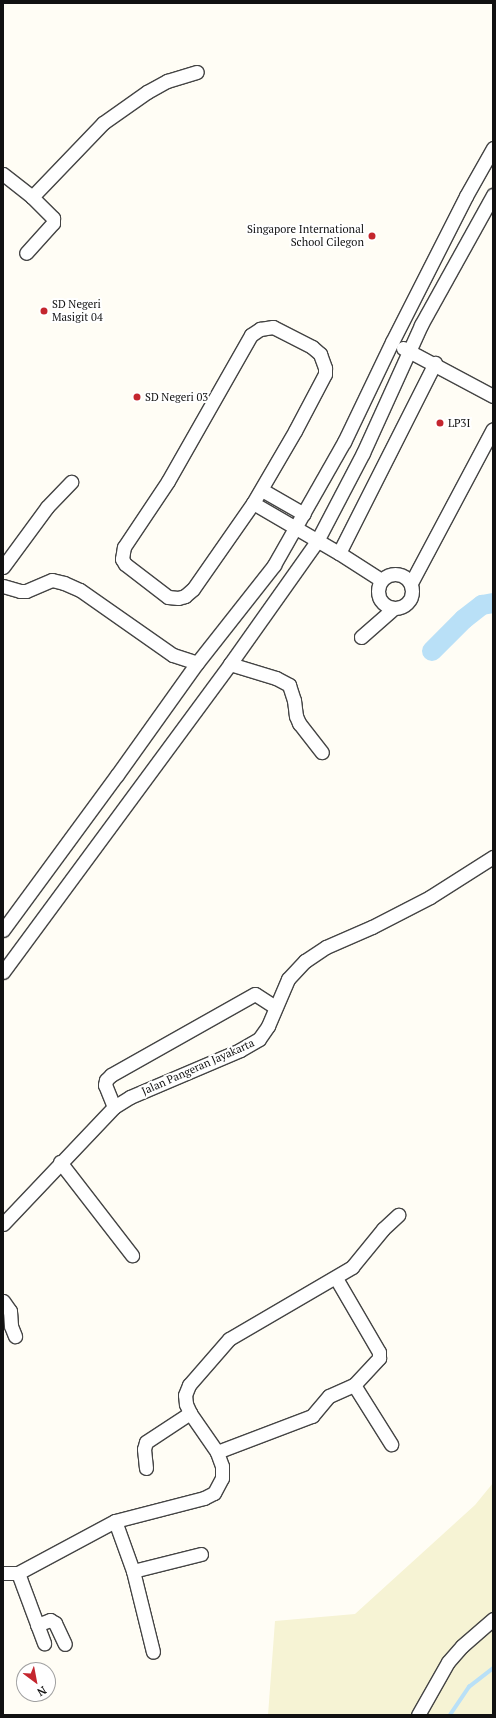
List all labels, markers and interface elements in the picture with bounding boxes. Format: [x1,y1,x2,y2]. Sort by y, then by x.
place label: Singapore International School Cilegon [247,223,364,249]
marker: Singapore International School Cilegon [367,231,377,241]
place label: SD Negeri Masigit 04 [52,298,103,324]
marker: SD Negeri Masigit 04 [39,306,49,316]
place label: SD Negeri 03 [145,390,208,404]
marker: SD Negeri 03 [132,392,142,402]
place label: LP3I [448,416,470,430]
marker: LP3I [435,418,445,428]
street label: Jalan Pangeran Jayakarta [140,1036,256,1098]
north arrow [16,1662,56,1702]
text: N [35,1683,49,1699]

